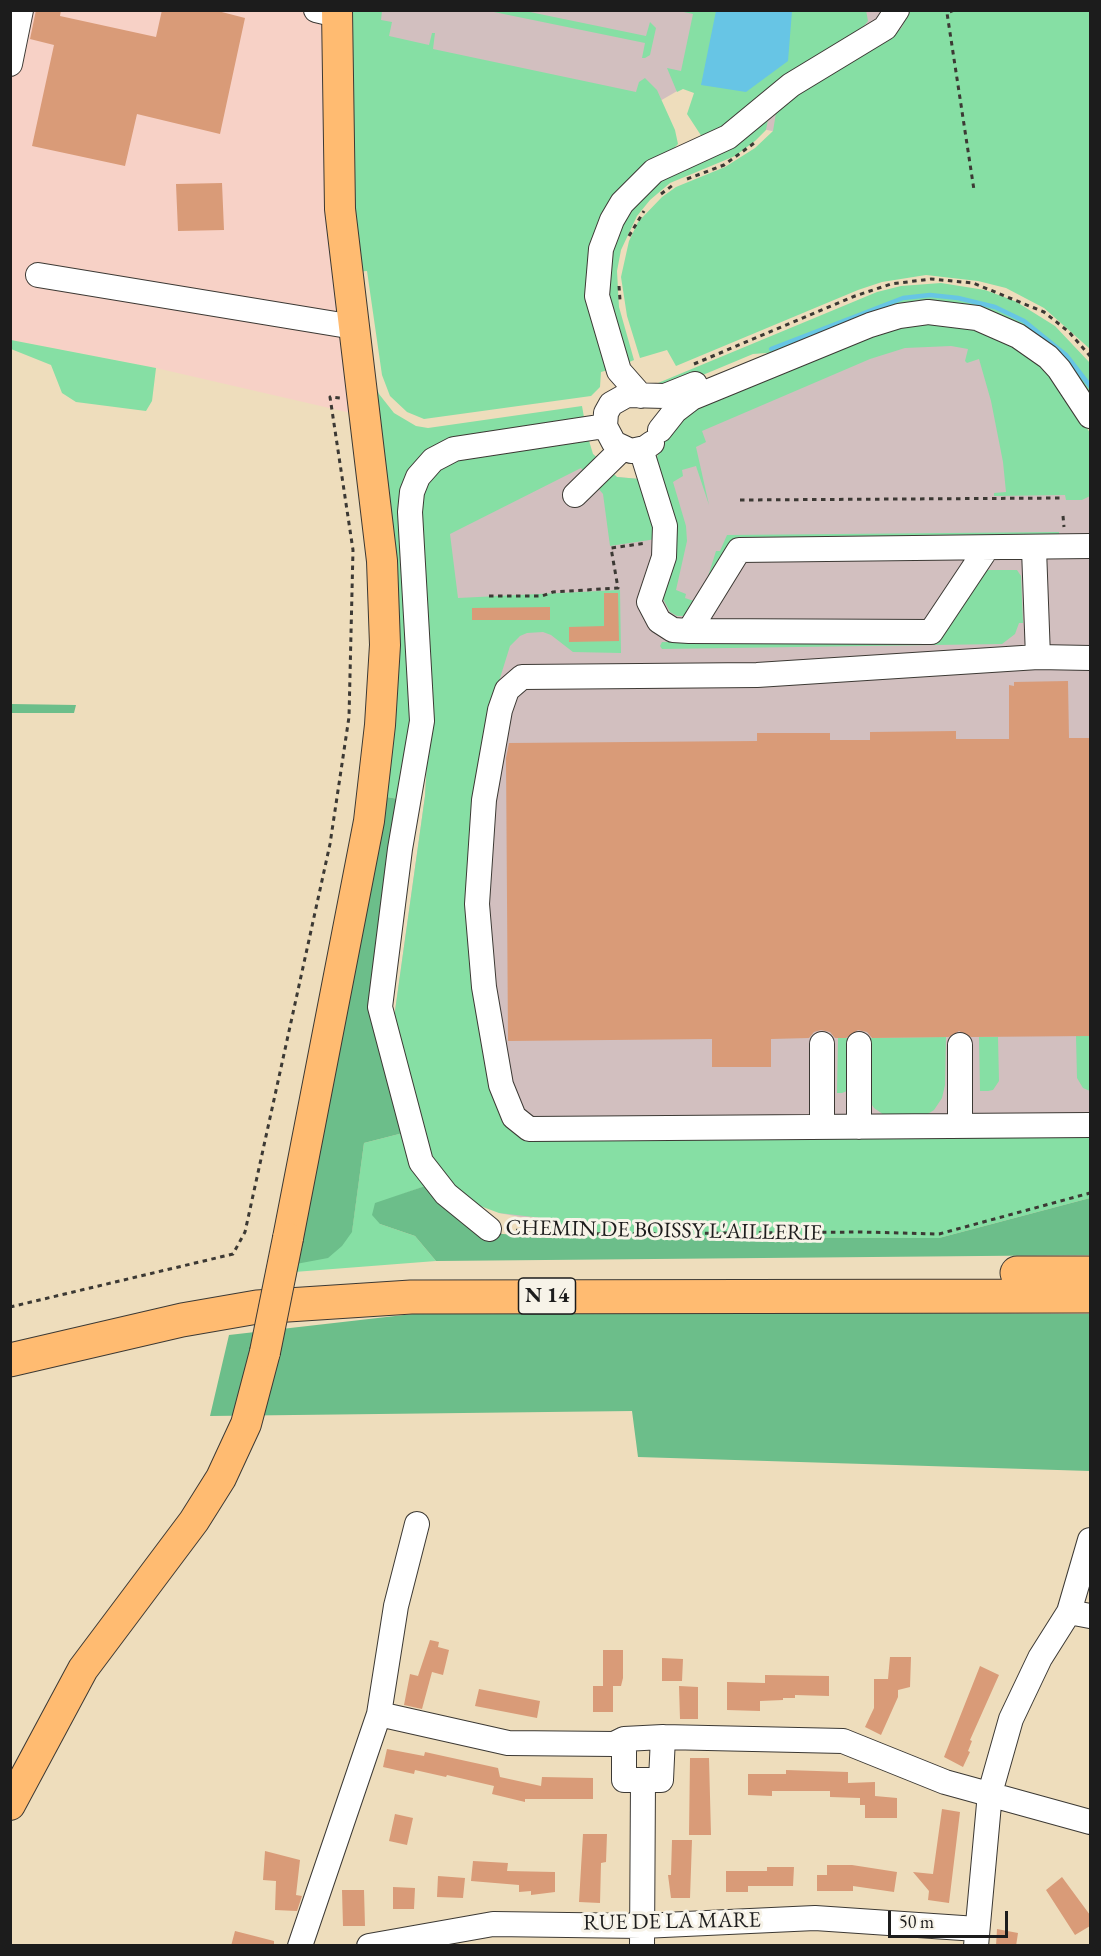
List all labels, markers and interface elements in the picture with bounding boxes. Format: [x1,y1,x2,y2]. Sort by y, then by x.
street label: CHEMIN DE BOISSY L'AILLERIE [505,1215,823,1247]
road number: N 14 [518,1278,576,1314]
scale bar [891,1899,1011,1937]
street label: RUE DE LA MARE [583,1907,761,1937]
text: 50 m [899,1910,934,1933]

